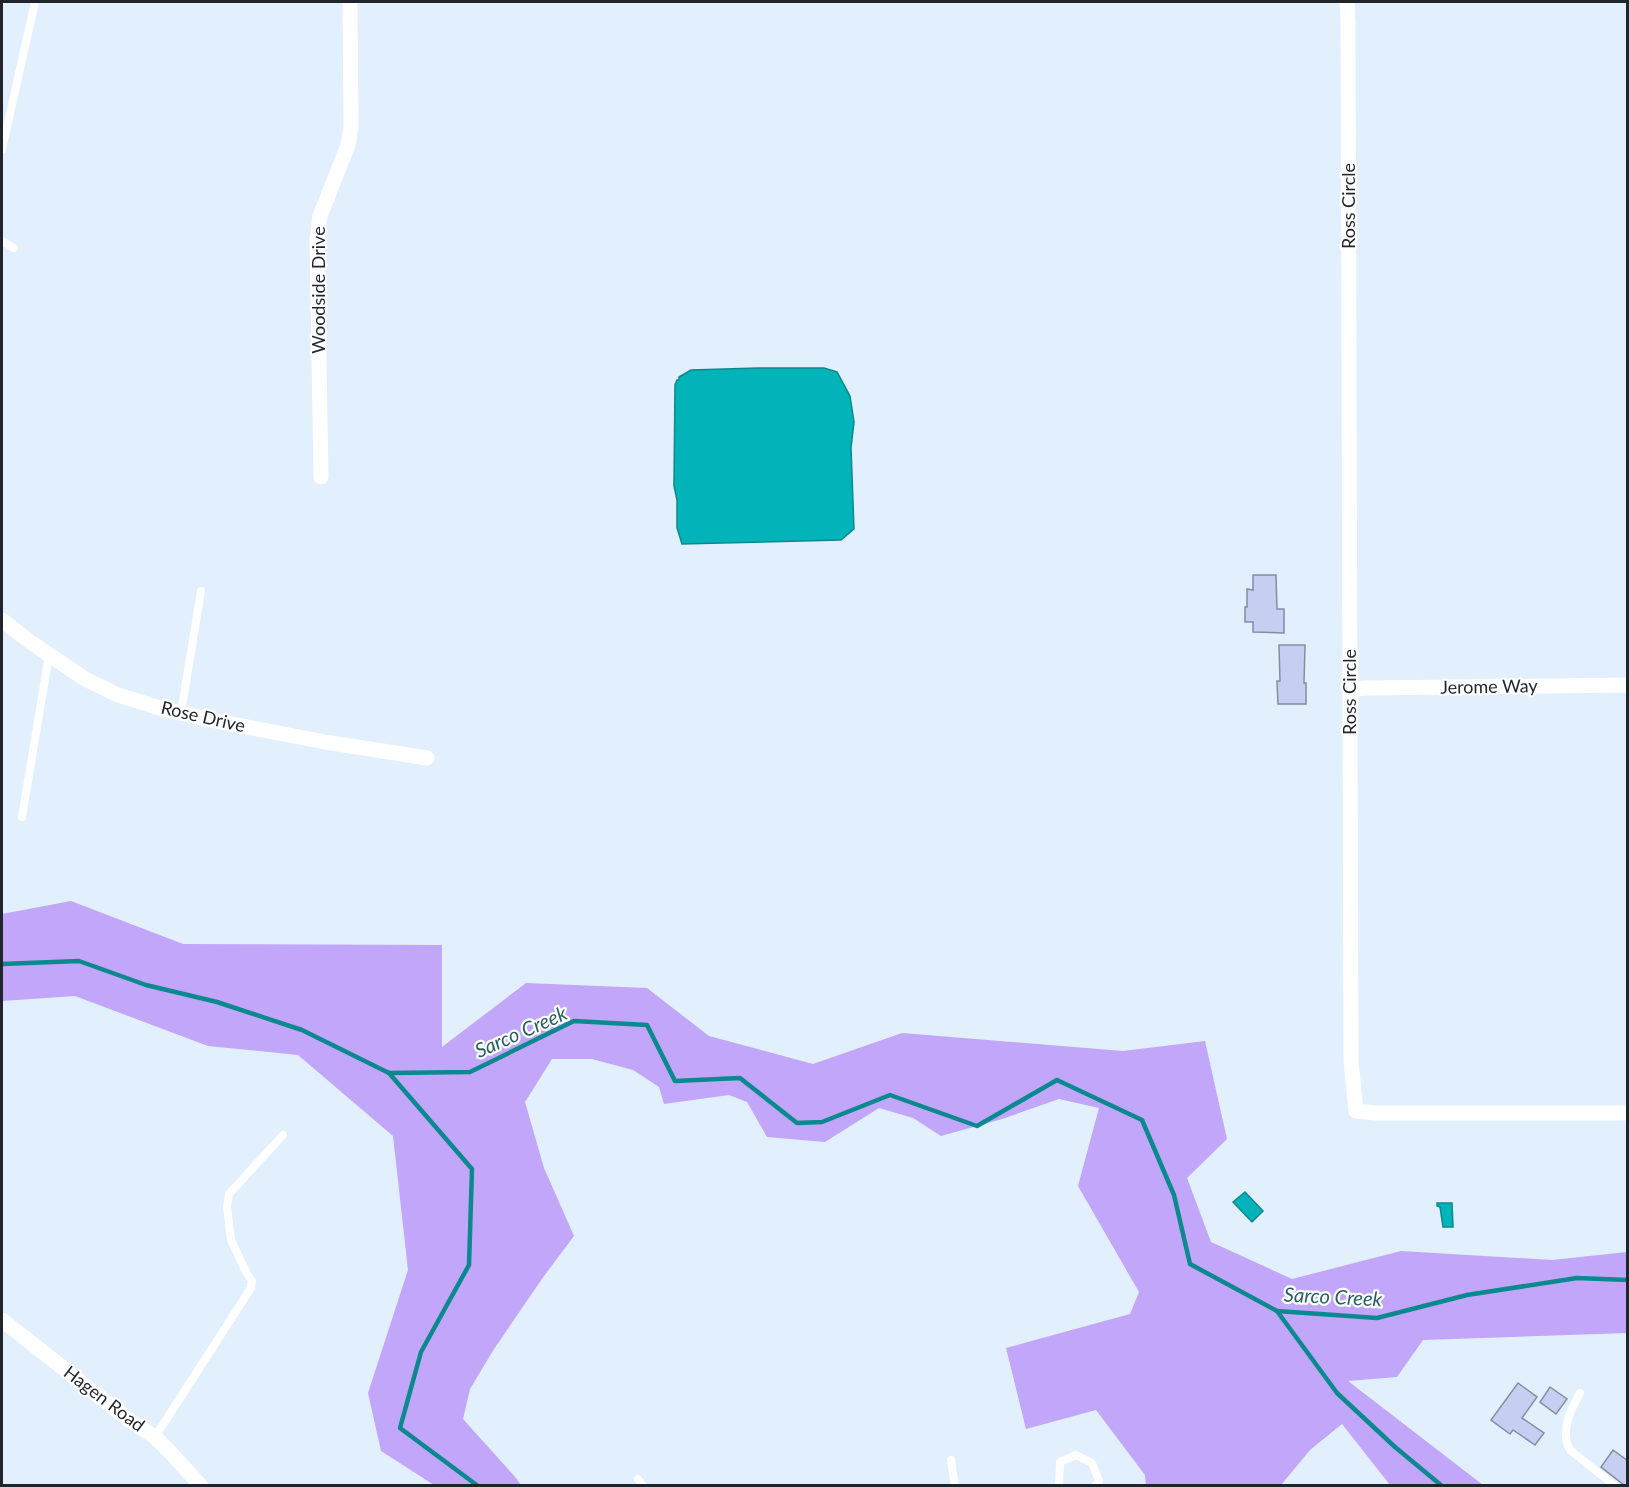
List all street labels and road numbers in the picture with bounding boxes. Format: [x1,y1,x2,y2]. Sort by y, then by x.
street label: Ross Circle [1337,163,1359,249]
street label: Woodside Drive [307,226,329,354]
street label: Ross Circle [1338,649,1360,735]
street label: Jerome Way [1440,674,1539,698]
street label: Rose Drive [159,696,247,736]
street label: Hagen Road [60,1361,149,1436]

